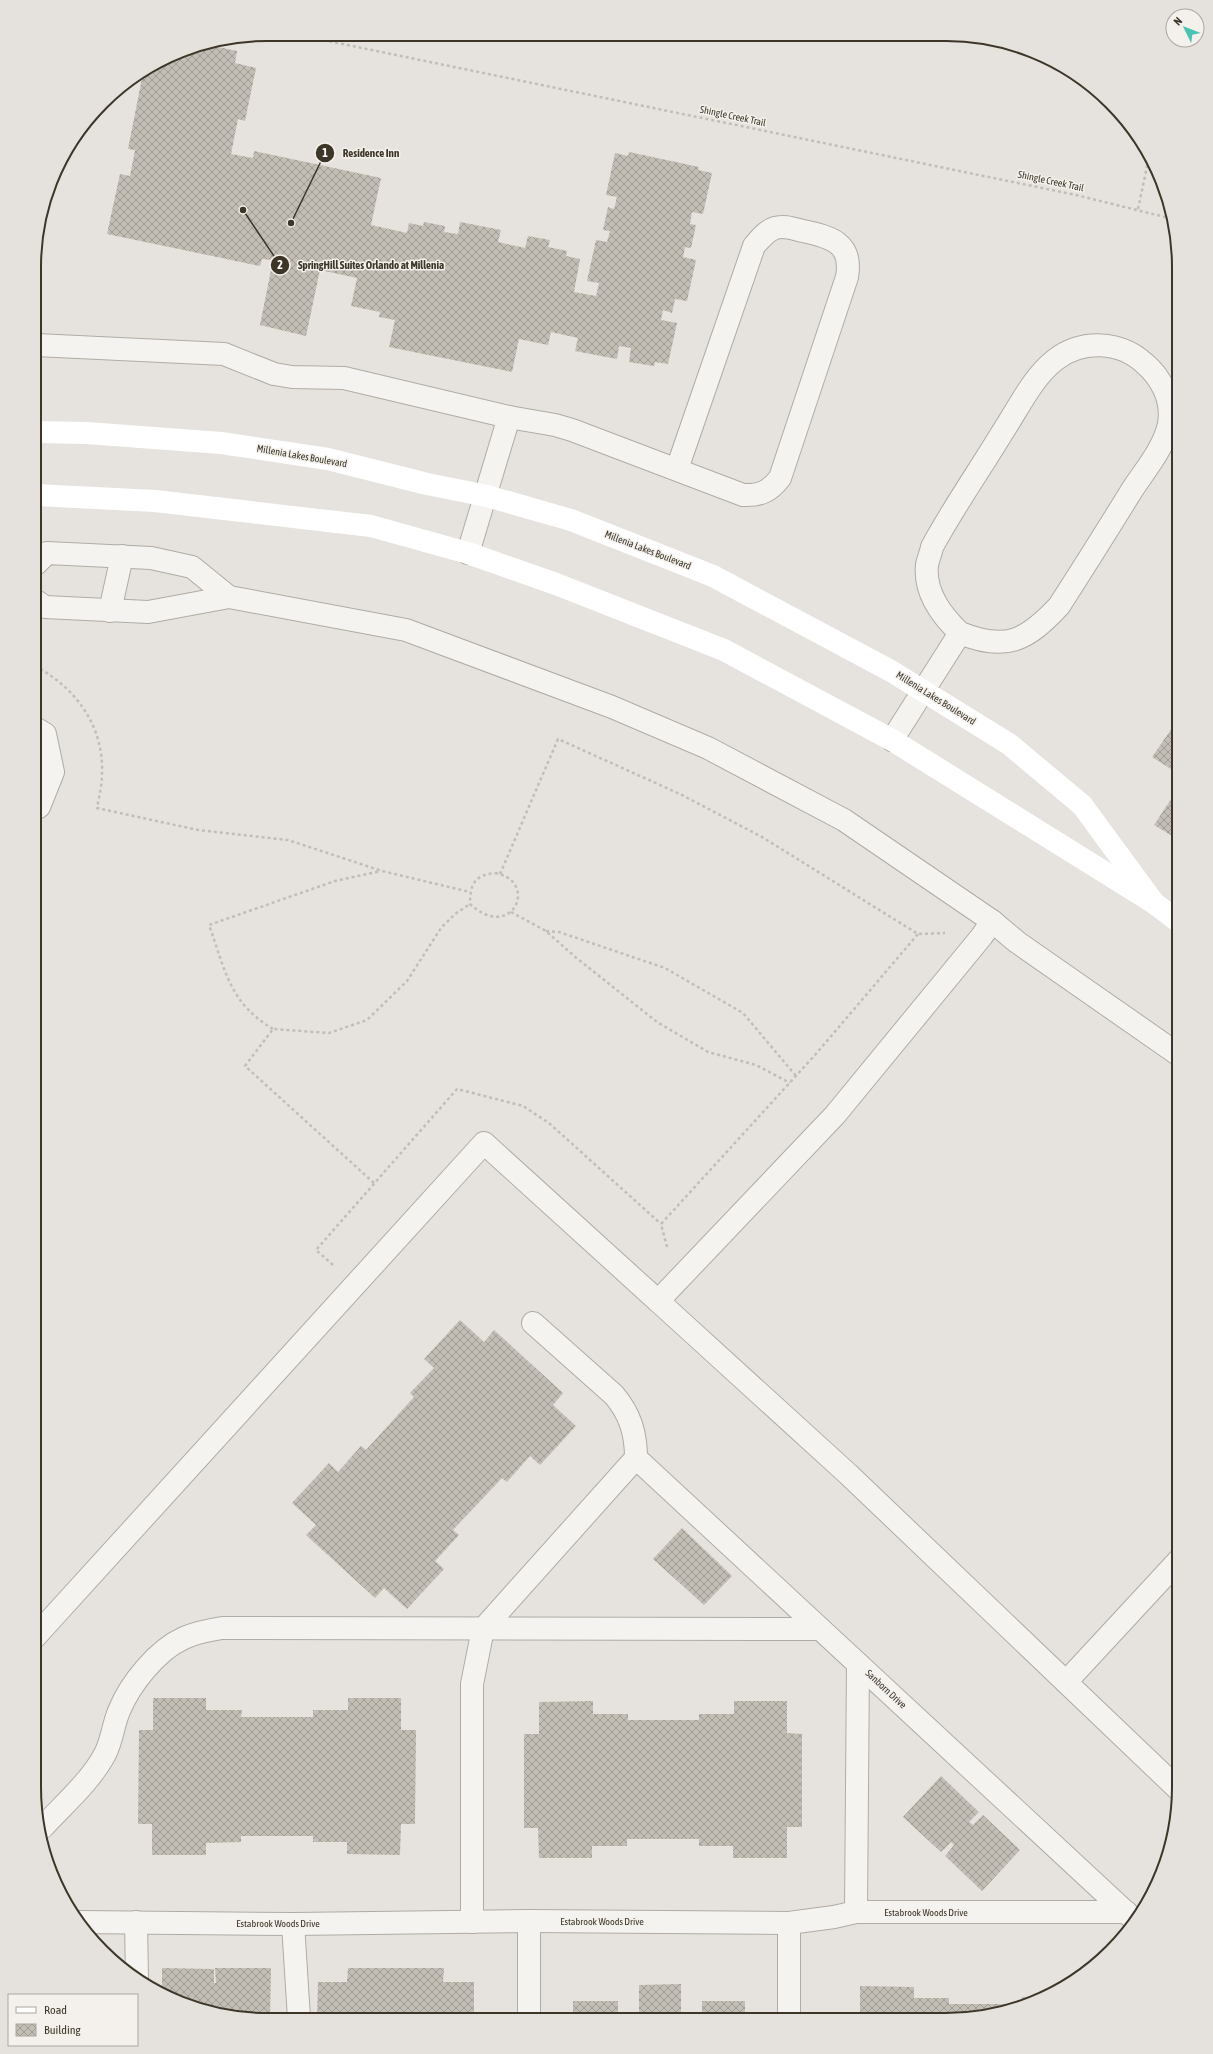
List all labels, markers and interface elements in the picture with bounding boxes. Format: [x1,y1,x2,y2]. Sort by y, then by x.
north arrow [1165,8,1205,48]
text: N [1171,15,1184,28]
street label: Shingle Creek Trail [699,104,767,128]
callout: Residence Inn [315,141,407,164]
text: 1 [322,146,328,160]
text: Residence Inn [343,147,399,159]
street label: Shingle Creek Trail [1017,169,1085,193]
callout: SpringHill Suites Orlando at Millenia [270,254,452,277]
text: 2 [277,258,283,272]
text: SpringHill Suites Orlando at Millenia [298,259,444,271]
street label: Millenia Lakes Boulevard [256,443,348,469]
street label: Millenia Lakes Boulevard [603,528,693,572]
street label: Millenia Lakes Boulevard [894,669,978,727]
street label: Sanborn Drive [863,1667,909,1711]
street label: Estabrook Woods Drive [884,1907,968,1918]
street label: Estabrook Woods Drive [560,1916,644,1927]
street label: Estabrook Woods Drive [236,1918,320,1929]
legend [8,1994,138,2046]
text: Road [44,2003,67,2017]
text: Building [44,2023,82,2037]

